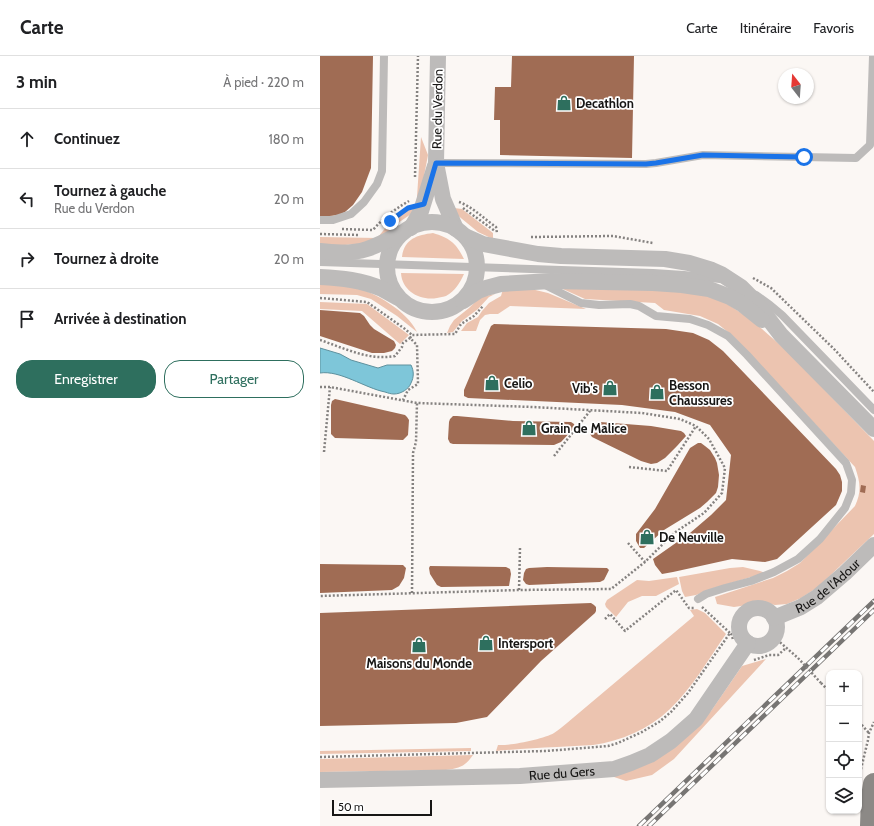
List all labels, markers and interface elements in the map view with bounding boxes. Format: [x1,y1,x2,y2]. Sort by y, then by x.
text: Carte [20,16,64,39]
text: Carte [686,19,718,37]
text: Itinéraire [740,19,791,37]
text: Favoris [813,19,854,37]
north arrow [778,68,814,104]
street label: Rue du Verdon [428,69,446,149]
text: 3 min [16,72,57,92]
text: À pied · 220 m [223,74,304,90]
shop icon: Decathlon [555,94,573,112]
place label: Decathlon [576,95,634,111]
icon: ahead [16,128,38,150]
text: Continuez [54,130,120,148]
text: 180 m [268,131,304,147]
route start [795,148,813,166]
text: Tournez à gauche [54,182,166,200]
icon: left [16,188,38,210]
text: 20 m [274,191,304,207]
text: Rue du Verdon [54,200,134,216]
route end [381,212,399,230]
icon: right [16,248,38,270]
text: Tournez à droite [54,250,159,268]
text: 20 m [274,251,304,267]
icon: arrive [16,308,38,330]
text: Arrivée à destination [54,310,186,328]
button: Enregistrer [16,360,156,398]
button: Partager [164,360,304,398]
shop icon: Celio [483,374,501,392]
place label: Celio [504,375,533,391]
place label: Besson Chaussures [669,377,733,408]
shop icon: Vib's [601,379,619,397]
place label: Vib's [572,380,598,396]
shop icon: Besson Chaussures [648,383,666,401]
shop icon: Grain de Malice [520,419,538,437]
place label: Grain de Malice [541,420,627,436]
shop icon: De Neuville [638,528,656,546]
place label: De Neuville [659,529,724,545]
street label: Rue de l'Adour [793,554,864,616]
shop icon: Intersport [477,634,495,652]
place label: Intersport [498,635,554,651]
shop icon: Maisons du Monde [410,636,428,654]
place label: Maisons du Monde [366,655,472,671]
map controls [826,670,862,814]
button: + [826,670,862,706]
button: − [826,706,862,742]
button: locate [826,742,862,778]
street label: Rue du Gers [528,762,596,783]
button: layers [826,778,862,814]
scale bar [332,798,432,817]
text: 50 m [338,800,364,814]

